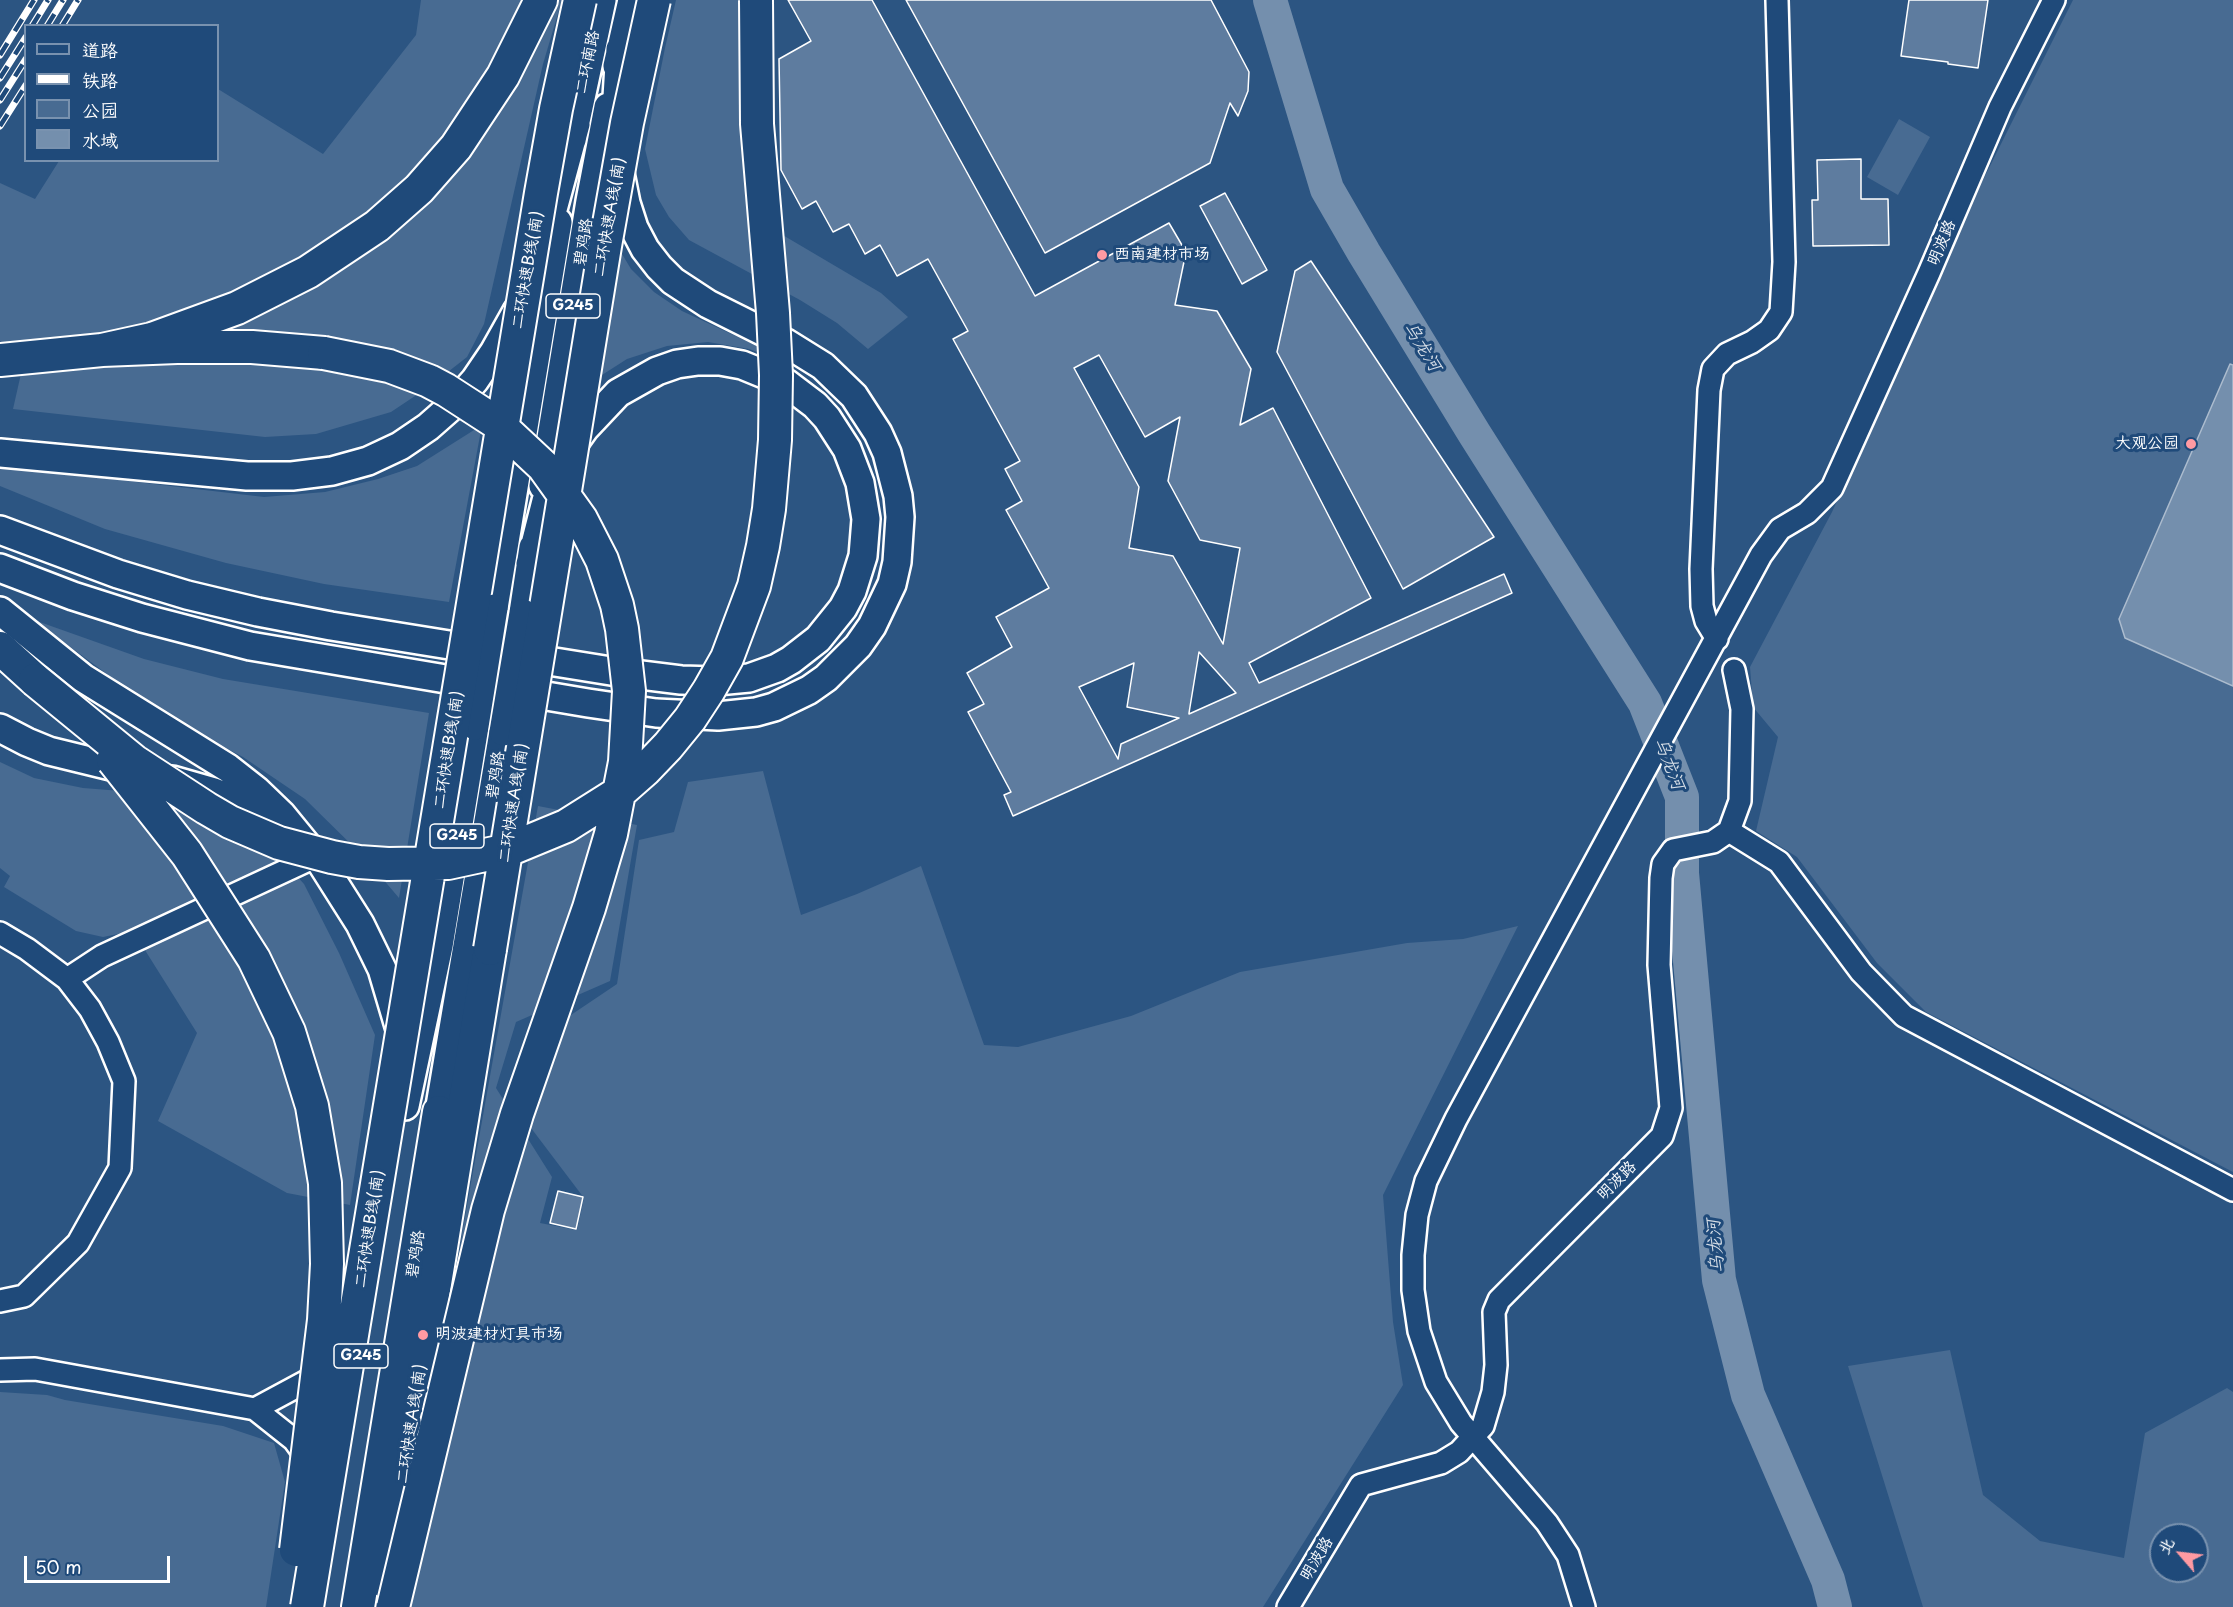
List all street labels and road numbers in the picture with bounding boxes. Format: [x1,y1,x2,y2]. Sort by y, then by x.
street label: 二环南路 [572,29,604,95]
street label: 二环快速A线(南) [590,156,630,278]
street label: 二环快速B线(南) [508,210,548,330]
street label: 碧鸡路 [571,217,597,267]
street label: 明波路 [1924,217,1960,269]
road number: G245 [546,294,600,318]
street label: 二环快速B线(南) [430,690,468,810]
street label: 二环快速A线(南) [495,742,533,864]
street label: 碧鸡路 [483,750,509,800]
road number: G245 [430,824,484,848]
street label: 明波路 [1593,1157,1641,1205]
street label: 二环快速B线(南) [351,1169,389,1289]
street label: 碧鸡路 [403,1229,429,1279]
road number: G245 [334,1344,388,1368]
street label: 二环快速A线(南) [393,1363,431,1485]
street label: 明波路 [1296,1533,1338,1585]

